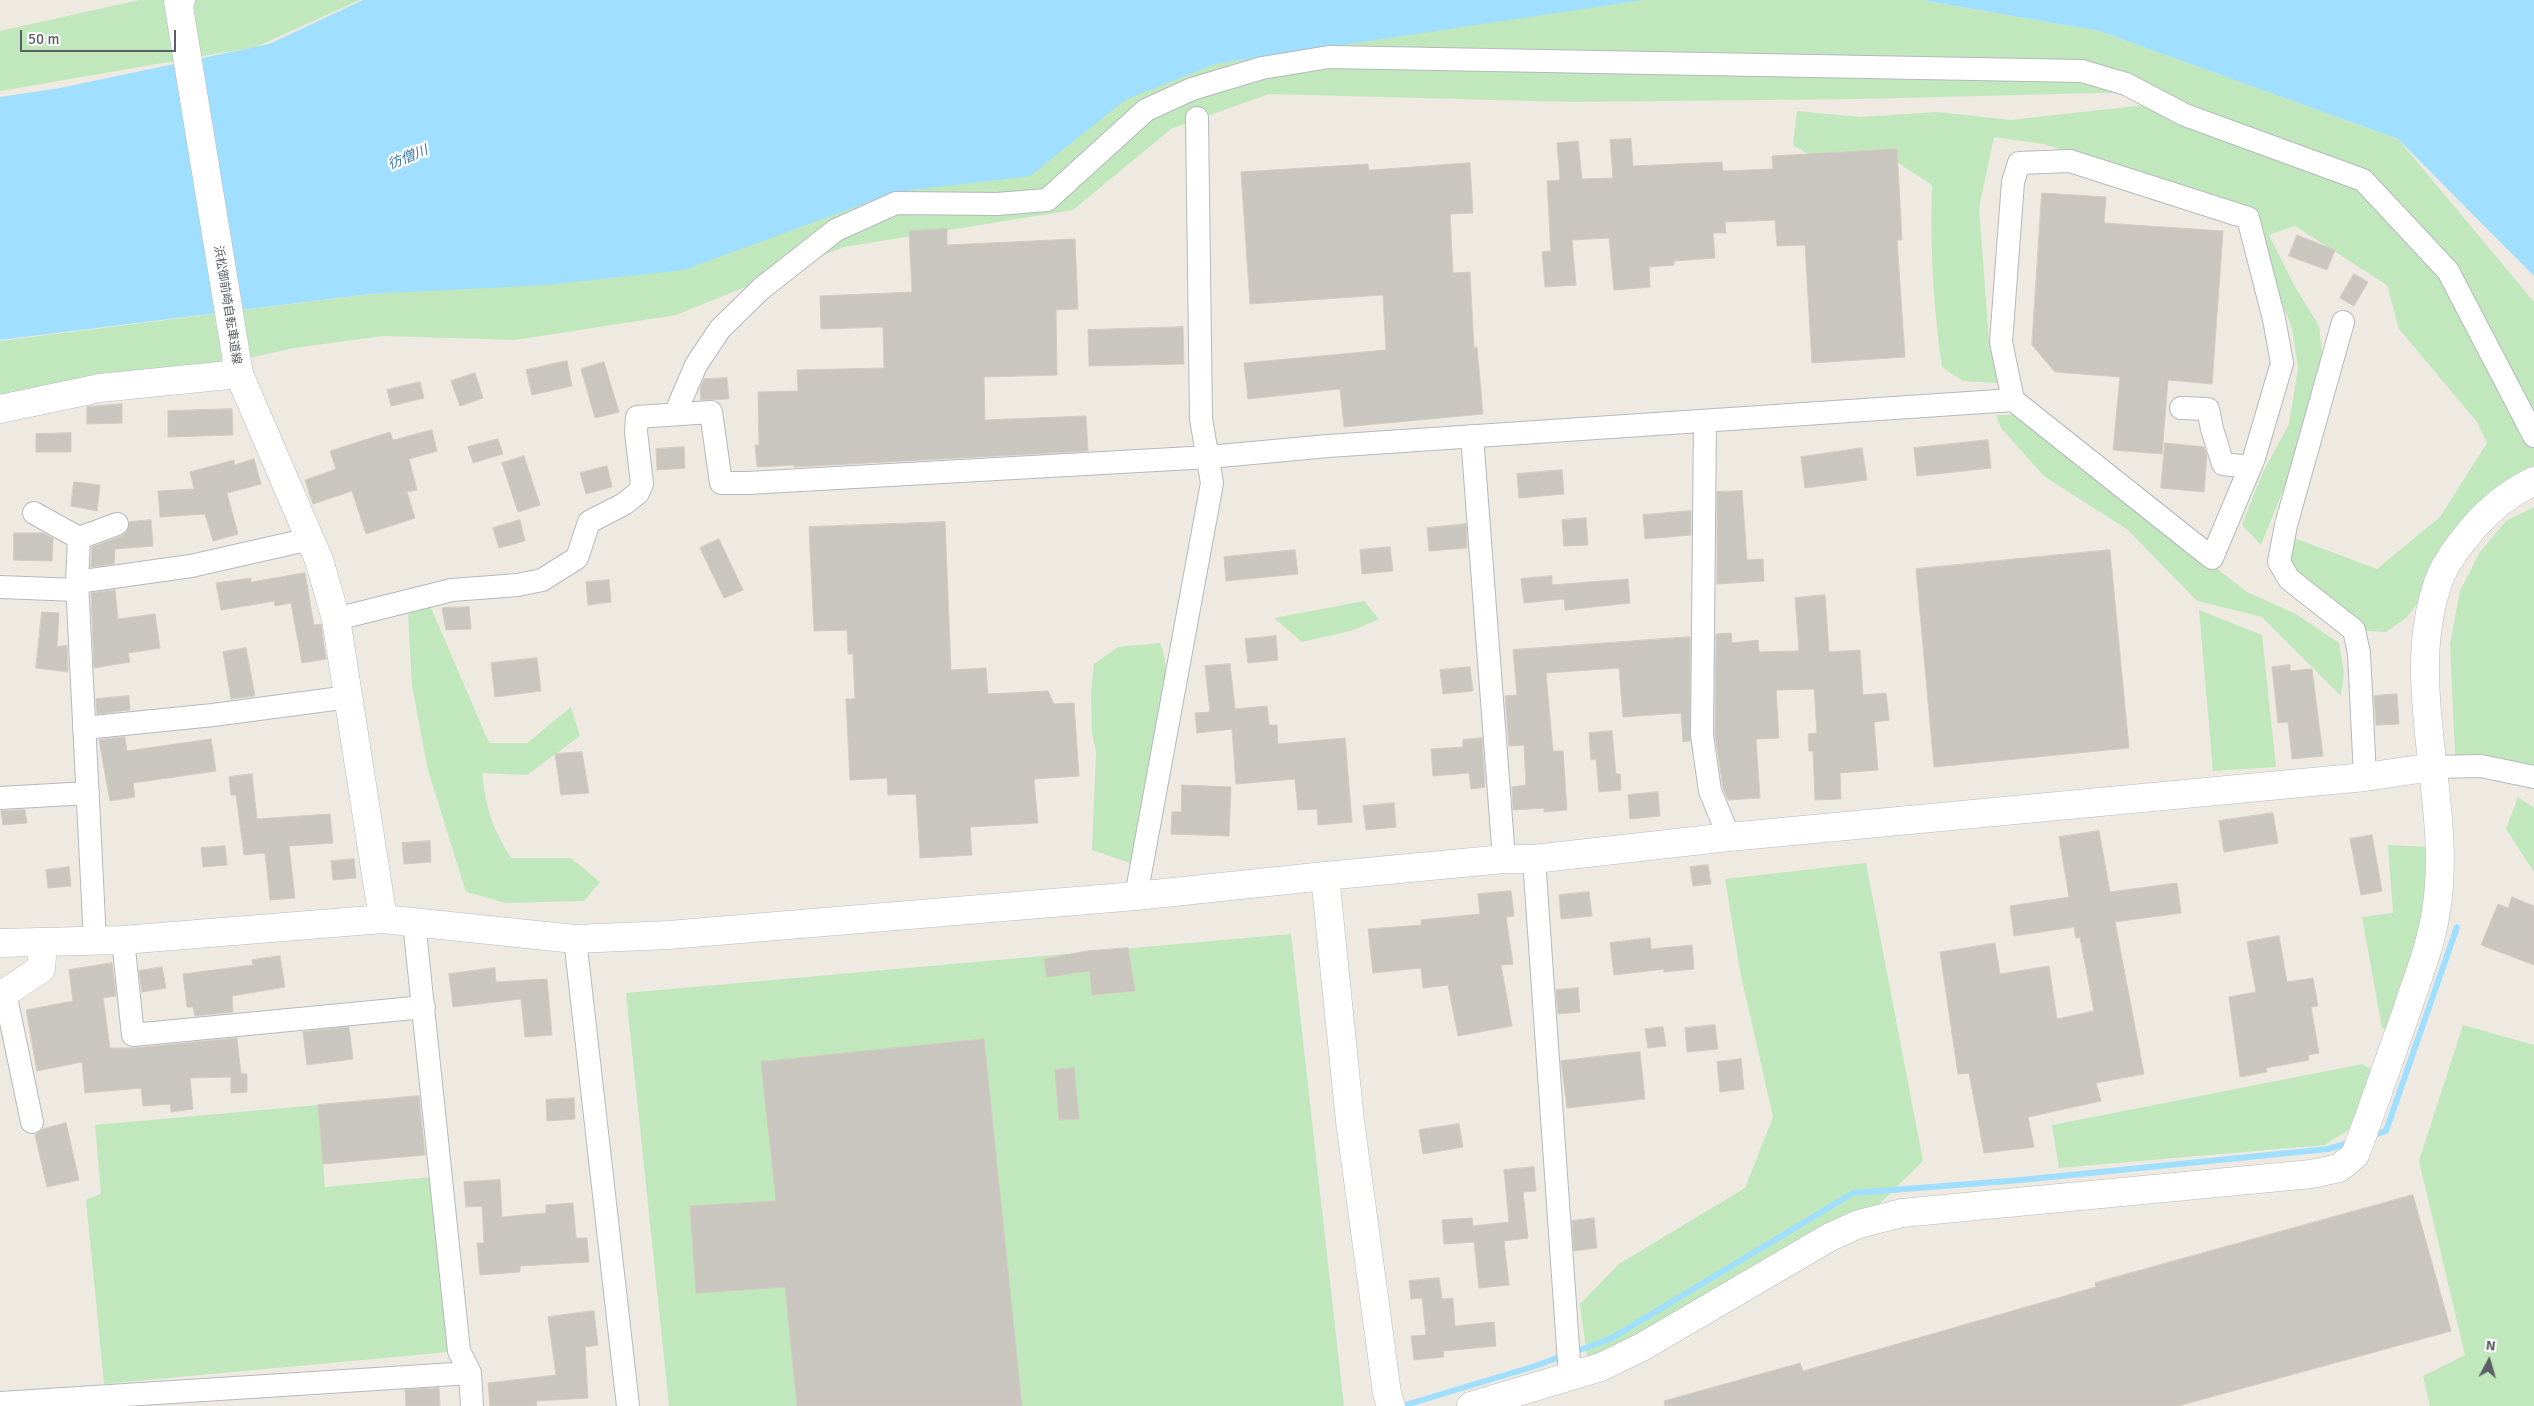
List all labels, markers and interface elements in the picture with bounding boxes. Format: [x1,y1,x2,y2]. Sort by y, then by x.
scale bar [22,20,179,52]
text: 50 m [28,30,59,48]
water label: 彷僧川 [385,142,431,174]
street label: 浜松御前崎自転車道線 [211,245,243,365]
north arrow [2464,1336,2514,1386]
text: N [2485,1337,2496,1355]

